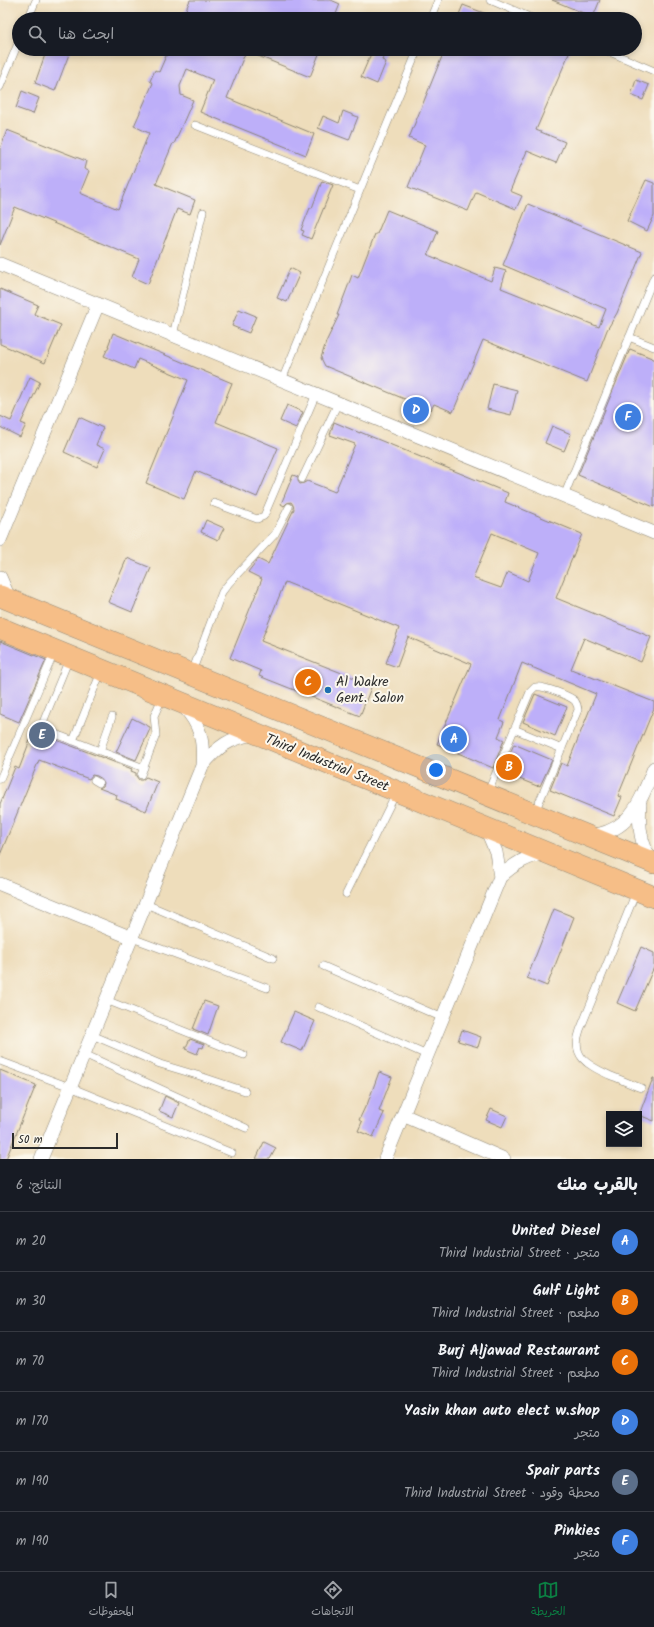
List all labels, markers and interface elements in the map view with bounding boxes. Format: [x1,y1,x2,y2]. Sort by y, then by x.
search box [12,12,642,56]
icon: search [26,23,48,45]
text: ابحث هنا [58,23,114,47]
pin: D [403,395,429,425]
pin: F [615,402,641,432]
pin: C [295,667,321,697]
place label: Al Wakre Gent. Salon [336,671,404,709]
marker: Al Wakre Gent. Salon [323,685,333,695]
pin: E [29,720,55,750]
pin: A [441,724,467,754]
street label: Third Industrial Street [262,728,393,798]
pin: B [496,752,522,782]
your location [426,760,446,780]
map controls [606,1111,642,1147]
button: layers [606,1111,642,1147]
scale bar [12,1131,118,1150]
text: 50 m [18,1131,43,1149]
text: بالقرب منك [557,1172,638,1199]
text: النتائج: 6 [16,1175,62,1196]
text: United Diesel [511,1219,600,1243]
text: 20 m [16,1231,46,1252]
text: A [621,1231,629,1252]
text: متجر · Third Industrial Street [439,1243,600,1264]
text: Gulf Light [533,1279,600,1303]
text: 30 m [16,1291,46,1312]
text: B [621,1291,629,1312]
text: مطعم · Third Industrial Street [431,1303,600,1324]
text: Burj Aljawad Restaurant [438,1339,600,1363]
text: 70 m [16,1351,44,1372]
text: C [621,1351,629,1372]
text: مطعم · Third Industrial Street [431,1363,600,1384]
text: Yasin khan auto elect w.shop [404,1399,600,1423]
text: 170 m [16,1411,48,1432]
text: D [621,1411,629,1432]
text: متجر [575,1423,600,1444]
text: Spair parts [526,1459,600,1483]
text: 190 m [16,1471,49,1492]
text: E [621,1471,629,1492]
text: محطة وقود · Third Industrial Street [404,1483,600,1504]
text: Pinkies [554,1519,600,1543]
text: 190 m [16,1531,49,1552]
text: F [621,1531,629,1552]
text: متجر [575,1543,600,1564]
tab: المحفوظات [89,1579,134,1621]
tab: الاتجاهات [311,1579,354,1621]
tab: الخريطة [531,1579,565,1621]

